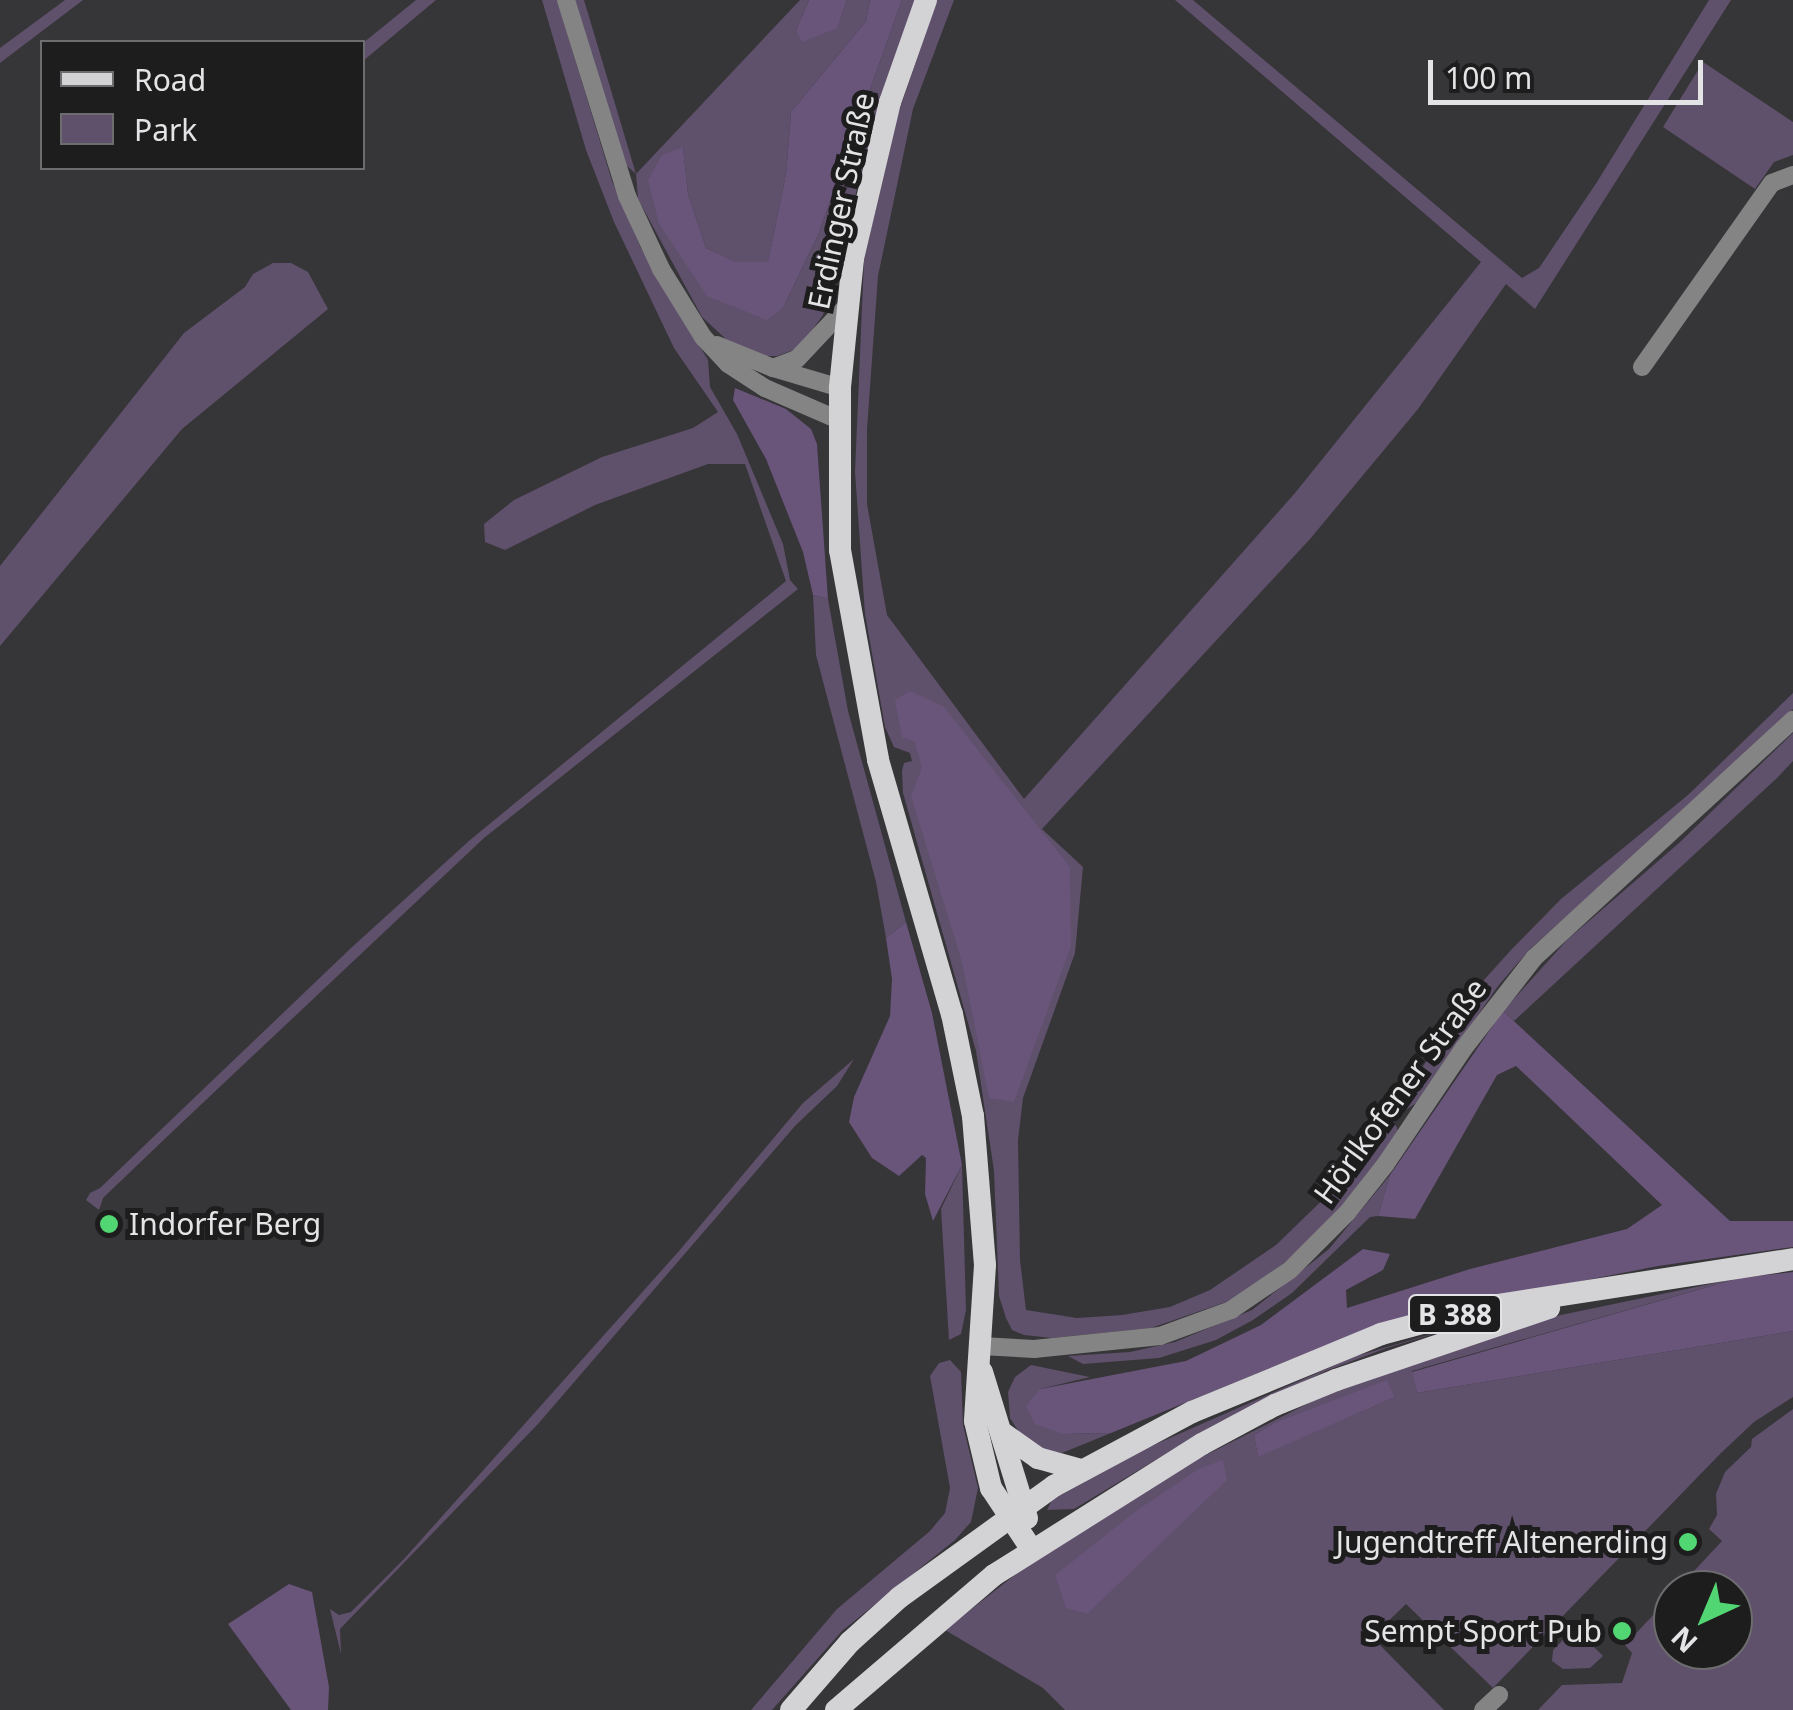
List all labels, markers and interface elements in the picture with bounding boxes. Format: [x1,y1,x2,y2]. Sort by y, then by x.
legend [40,40,365,170]
scale bar [1433,40,1708,102]
text: 100 m [1445,57,1532,98]
text: Road [134,59,206,100]
street label: Erdinger Straße [800,89,882,313]
text: Park [134,109,197,150]
street label: Hörlkofener Straße [1306,971,1494,1211]
place label: Indorfer Berg [129,1206,321,1242]
marker: Indorfer Berg [98,1213,120,1235]
road number: B 388 [1408,1291,1502,1337]
place label: Jugendtreff Altenerding [1336,1524,1668,1560]
marker: Jugendtreff Altenerding [1677,1531,1699,1553]
north arrow [1653,1570,1753,1670]
place label: Sempt Sport Pub [1364,1613,1602,1649]
text: N [1662,1619,1705,1662]
marker: Sempt Sport Pub [1611,1620,1633,1642]

